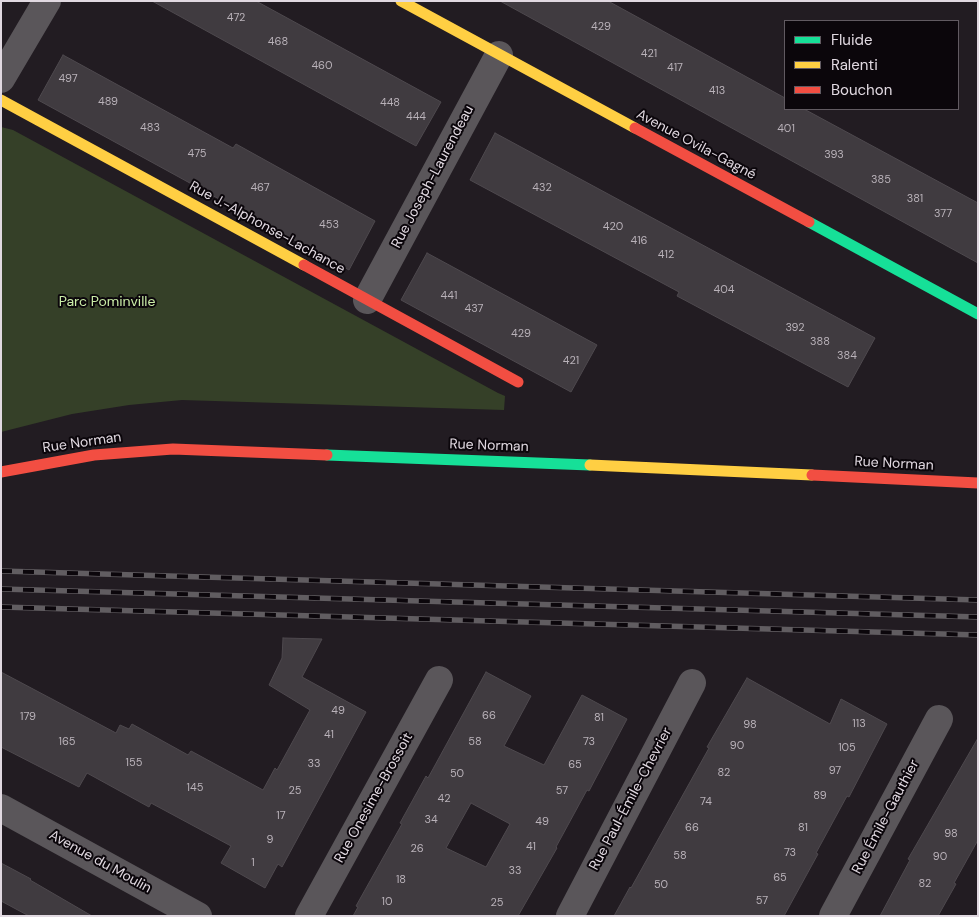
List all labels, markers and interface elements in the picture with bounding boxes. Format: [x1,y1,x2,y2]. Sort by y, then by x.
house number: 472 [227,11,245,25]
house number: 429 [591,20,611,34]
legend [784,20,959,110]
text: Fluide [831,30,873,50]
house number: 468 [268,35,288,49]
house number: 421 [641,47,657,61]
text: Ralenti [831,55,878,75]
house number: 460 [311,59,333,73]
house number: 417 [667,61,683,75]
house number: 497 [58,72,78,86]
text: Bouchon [831,80,892,100]
house number: 413 [709,84,725,98]
house number: 489 [98,95,118,109]
house number: 448 [380,96,400,110]
street label: Rue Joseph-Laurendeau [388,103,478,251]
street label: Avenue Ovila-Gagné [633,106,759,184]
house number: 444 [406,110,426,124]
house number: 483 [140,121,160,135]
house number: 401 [777,122,795,136]
house number: 475 [188,147,206,161]
house number: 393 [824,148,844,162]
house number: 385 [871,173,891,187]
street label: Rue J.-Alphonse-Lachance [186,178,348,278]
house number: 467 [250,181,270,195]
house number: 432 [532,181,552,195]
house number: 381 [907,192,923,206]
house number: 377 [934,207,952,221]
house number: 453 [319,218,339,232]
house number: 420 [603,220,623,234]
house number: 416 [630,234,648,248]
house number: 412 [658,248,674,262]
house number: 404 [714,283,734,297]
house number: 441 [441,289,457,303]
park label: Parc Pominville [59,294,155,310]
house number: 437 [465,302,483,316]
house number: 392 [785,321,805,335]
house number: 429 [511,327,531,341]
house number: 388 [810,335,830,349]
house number: 384 [837,349,857,363]
house number: 421 [563,354,579,368]
street label: Rue Norman [42,429,122,457]
street label: Rue Norman [449,436,529,456]
street label: Rue Norman [854,454,934,474]
house number: 49 [331,704,345,718]
house number: 66 [482,709,496,723]
house number: 179 [20,710,36,724]
house number: 81 [594,711,604,725]
house number: 113 [852,717,866,731]
house number: 98 [743,718,757,732]
street label: Rue Paul-Émile-Chevrier [586,725,676,873]
house number: 41 [324,728,334,742]
street label: Rue Onesime-Brossoit [331,730,417,866]
house number: 165 [59,735,75,749]
house number: 58 [468,735,482,749]
house number: 73 [583,735,595,749]
house number: 90 [730,739,744,753]
house number: 105 [838,741,856,755]
house number: 155 [126,756,142,770]
house number: 33 [307,757,321,771]
street label: Rue Émile-Gauthier [849,757,923,877]
house number: 65 [568,758,582,772]
house number: 97 [829,764,841,778]
house number: 82 [718,766,730,780]
house number: 50 [450,767,464,781]
house number: 145 [187,781,203,795]
house number: 25 [288,784,302,798]
house number: 57 [556,784,568,798]
house number: 89 [813,789,827,803]
house number: 42 [437,792,451,806]
house number: 74 [700,795,712,809]
house number: 17 [276,809,286,823]
house number: 34 [424,813,438,827]
house number: 49 [535,815,549,829]
house number: 66 [685,821,699,835]
house number: 81 [798,821,808,835]
street label: Avenue du Moulin [46,827,154,897]
house number: 98 [944,827,958,841]
house number: 9 [267,833,273,847]
house number: 41 [526,840,536,854]
house number: 26 [410,842,424,856]
house number: 73 [784,846,796,860]
house number: 58 [673,849,687,863]
house number: 90 [933,850,947,864]
house number: 1 [251,856,255,870]
house number: 33 [508,864,522,878]
house number: 65 [773,871,787,885]
house number: 18 [396,873,406,887]
house number: 82 [919,877,931,891]
house number: 50 [654,878,668,892]
house number: 57 [756,894,768,908]
house number: 10 [382,895,392,909]
house number: 25 [490,896,504,910]

